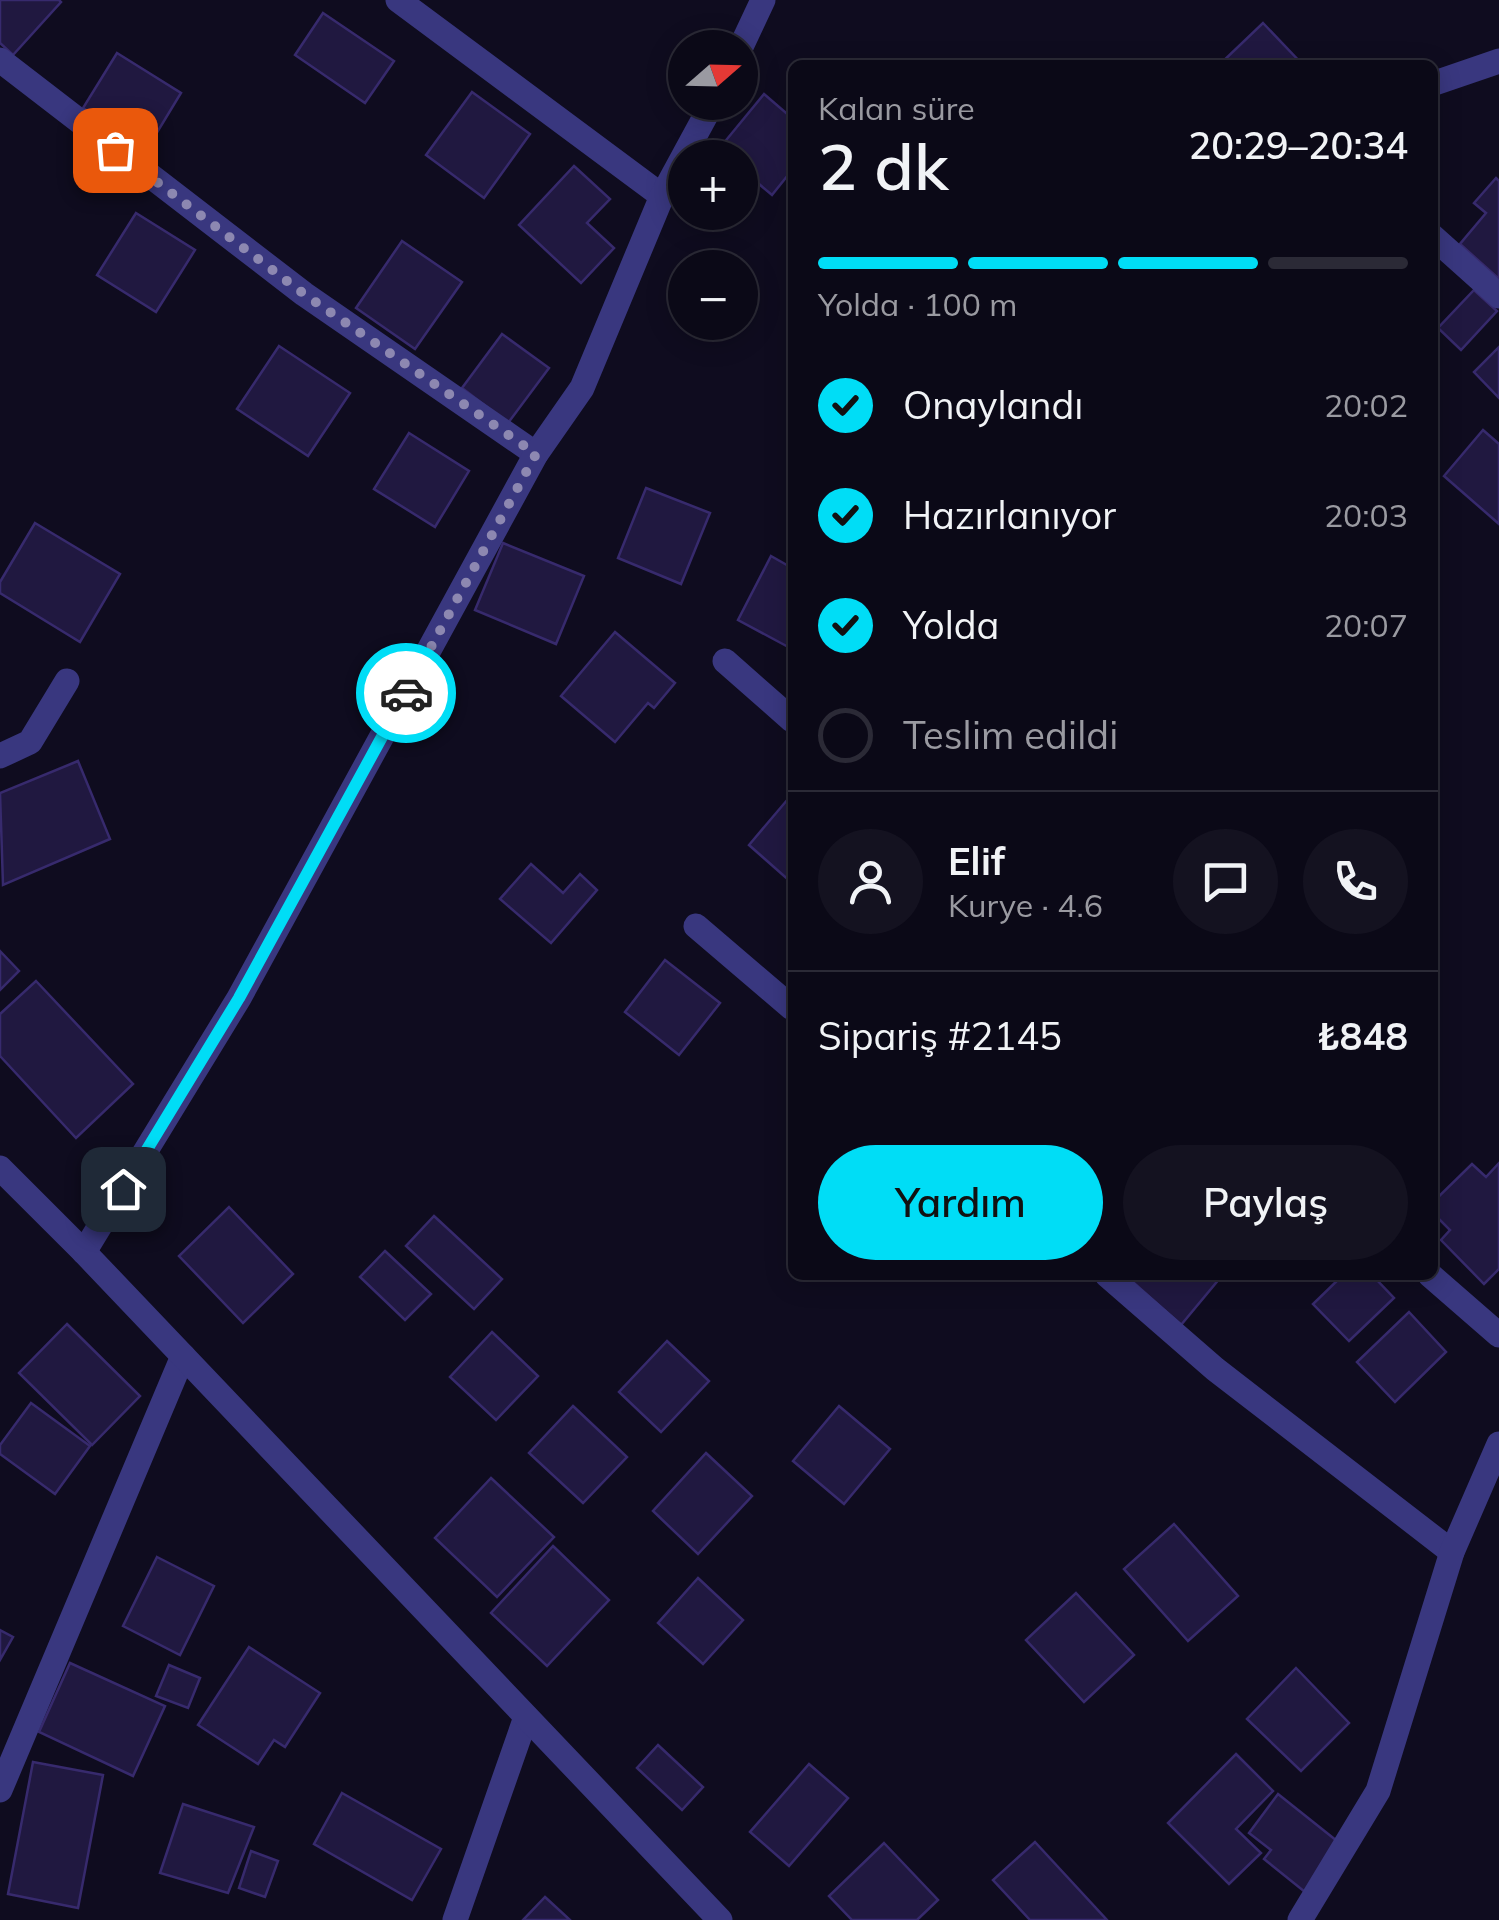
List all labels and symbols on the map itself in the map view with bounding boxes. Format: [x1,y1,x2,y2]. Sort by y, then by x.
north arrow [668,30,758,120]
pin [73,108,158,193]
courier [356,643,456,743]
pin [81,1147,166,1232]

